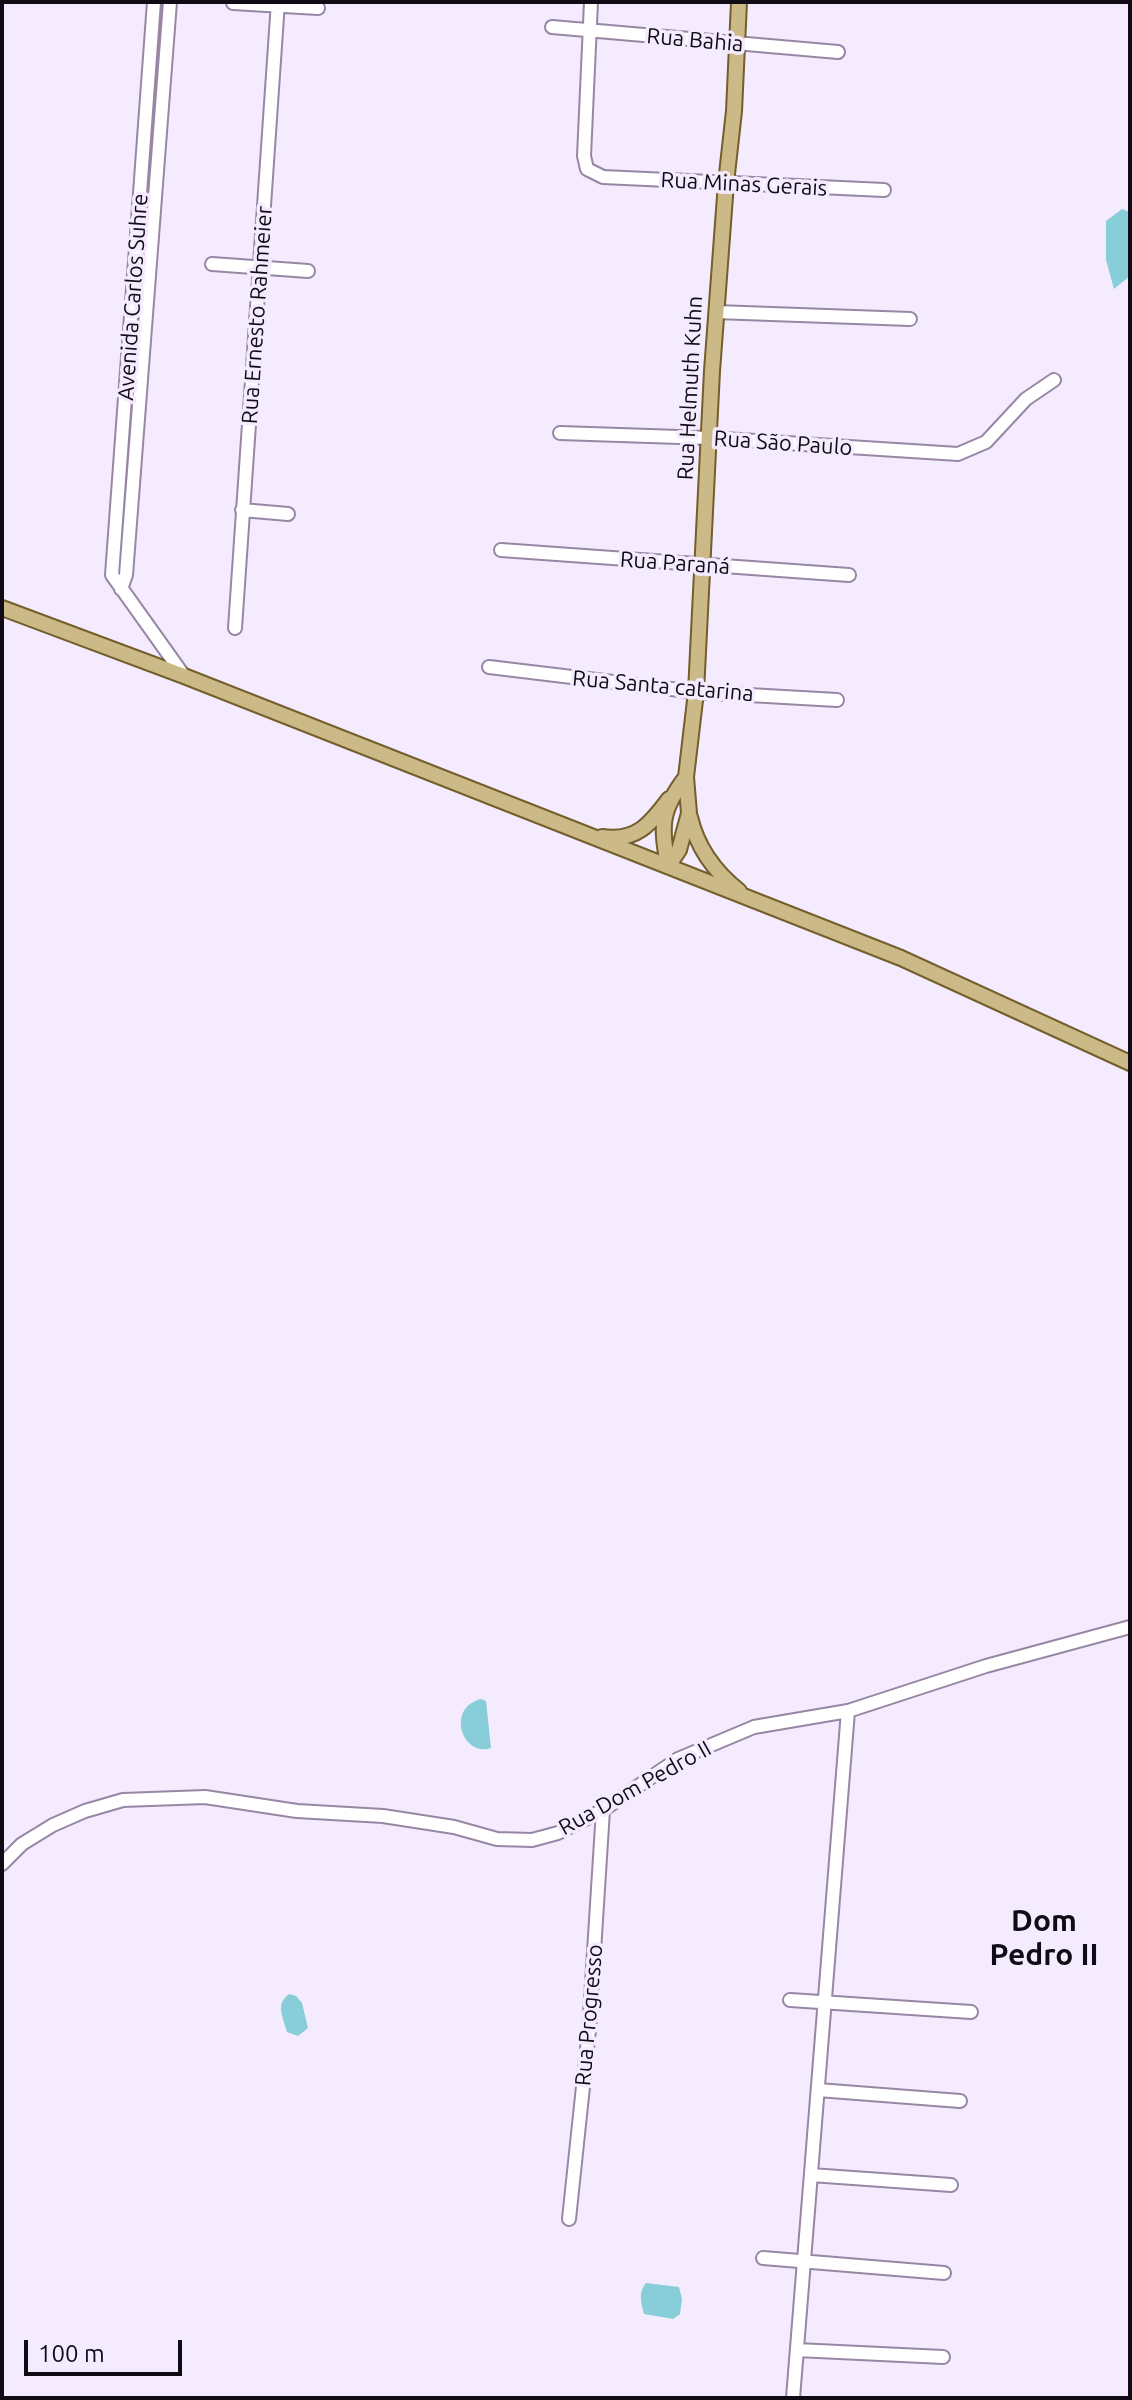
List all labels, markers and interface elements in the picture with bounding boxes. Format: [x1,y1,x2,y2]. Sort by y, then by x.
street label: Rua Bahia [645,23,745,57]
street label: Rua Minas Gerais [660,166,828,202]
street label: Avenida Carlos Suhre [113,193,153,401]
street label: Rua Ernesto Rahmeier [236,205,278,425]
street label: Rua Helmuth Kuhn [672,295,708,481]
street label: Rua São Paulo [713,425,853,461]
street label: Rua Paraná [619,546,731,580]
street label: Rua Santa catarina [571,665,755,707]
street label: Rua Dom Pedro II [554,1735,716,1841]
district label: Dom Pedro II [989,1903,1099,1974]
street label: Rua Progresso [570,1943,608,2087]
scale bar [28,2324,186,2374]
text: 100 m [38,2340,105,2367]

